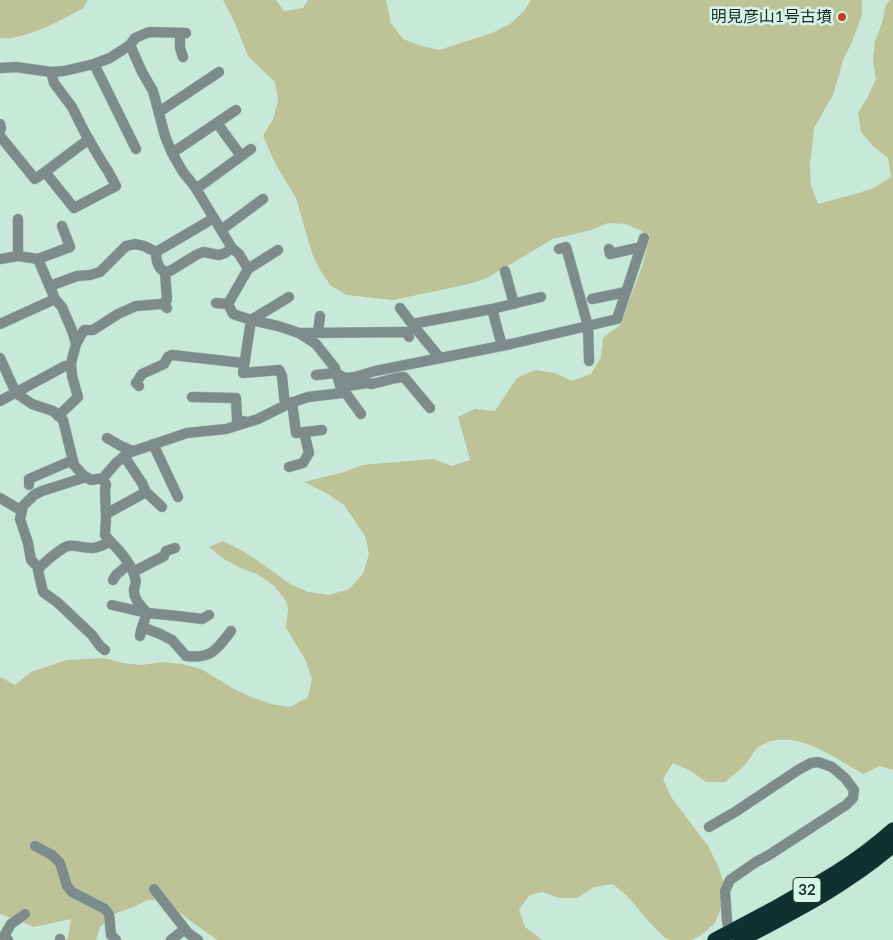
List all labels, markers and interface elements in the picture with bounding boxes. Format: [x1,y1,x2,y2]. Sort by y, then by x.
place label: 明見彦山1号古墳 [711,7,832,27]
marker: 明見彦山1号古墳 [836,11,848,23]
road number: 32 [793,878,821,902]

